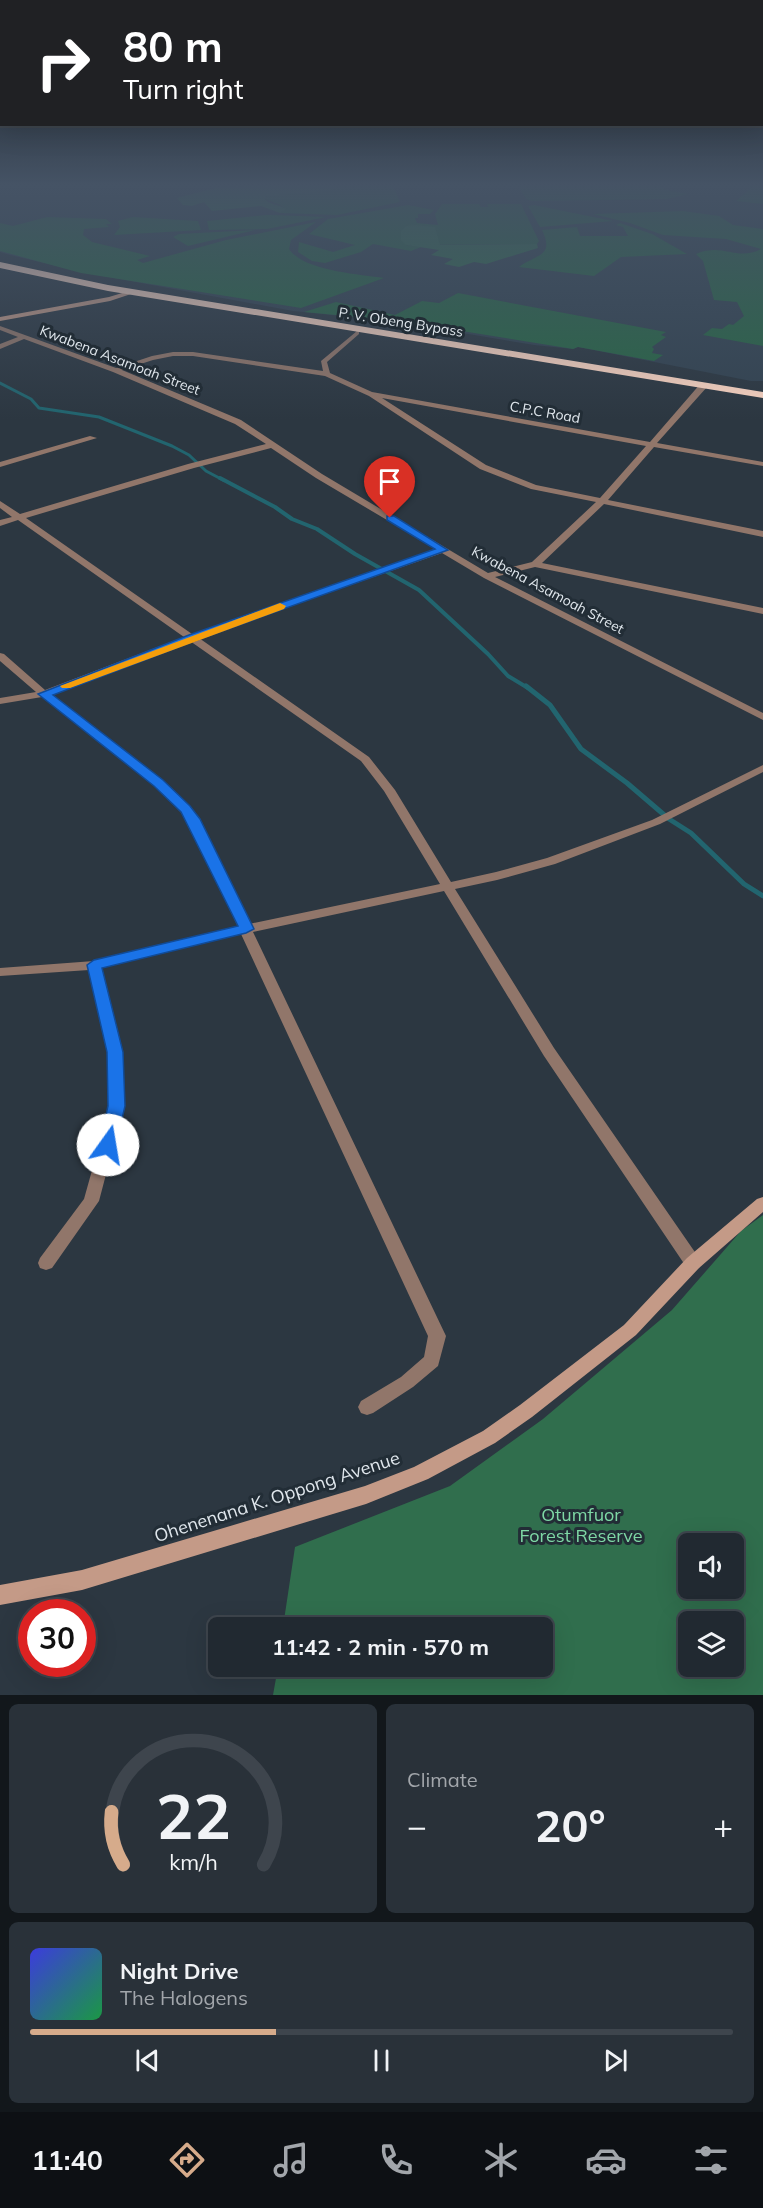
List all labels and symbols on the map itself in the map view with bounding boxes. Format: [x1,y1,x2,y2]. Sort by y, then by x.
street label: P. V. Obeng Bypass [337,303,465,341]
street label: Kwabena Asamoah Street [37,321,203,399]
street label: C.P.C Road [508,397,582,427]
pin [364,456,415,518]
street label: Kwabena Asamoah Street [469,542,627,638]
position arrow [76,1113,140,1177]
street label: Ohenenana K. Oppong Avenue [151,1446,403,1547]
park label: Otumfuor Forest Reserve [519,1503,643,1547]
speed limit sign: 30 [18,1599,96,1677]

